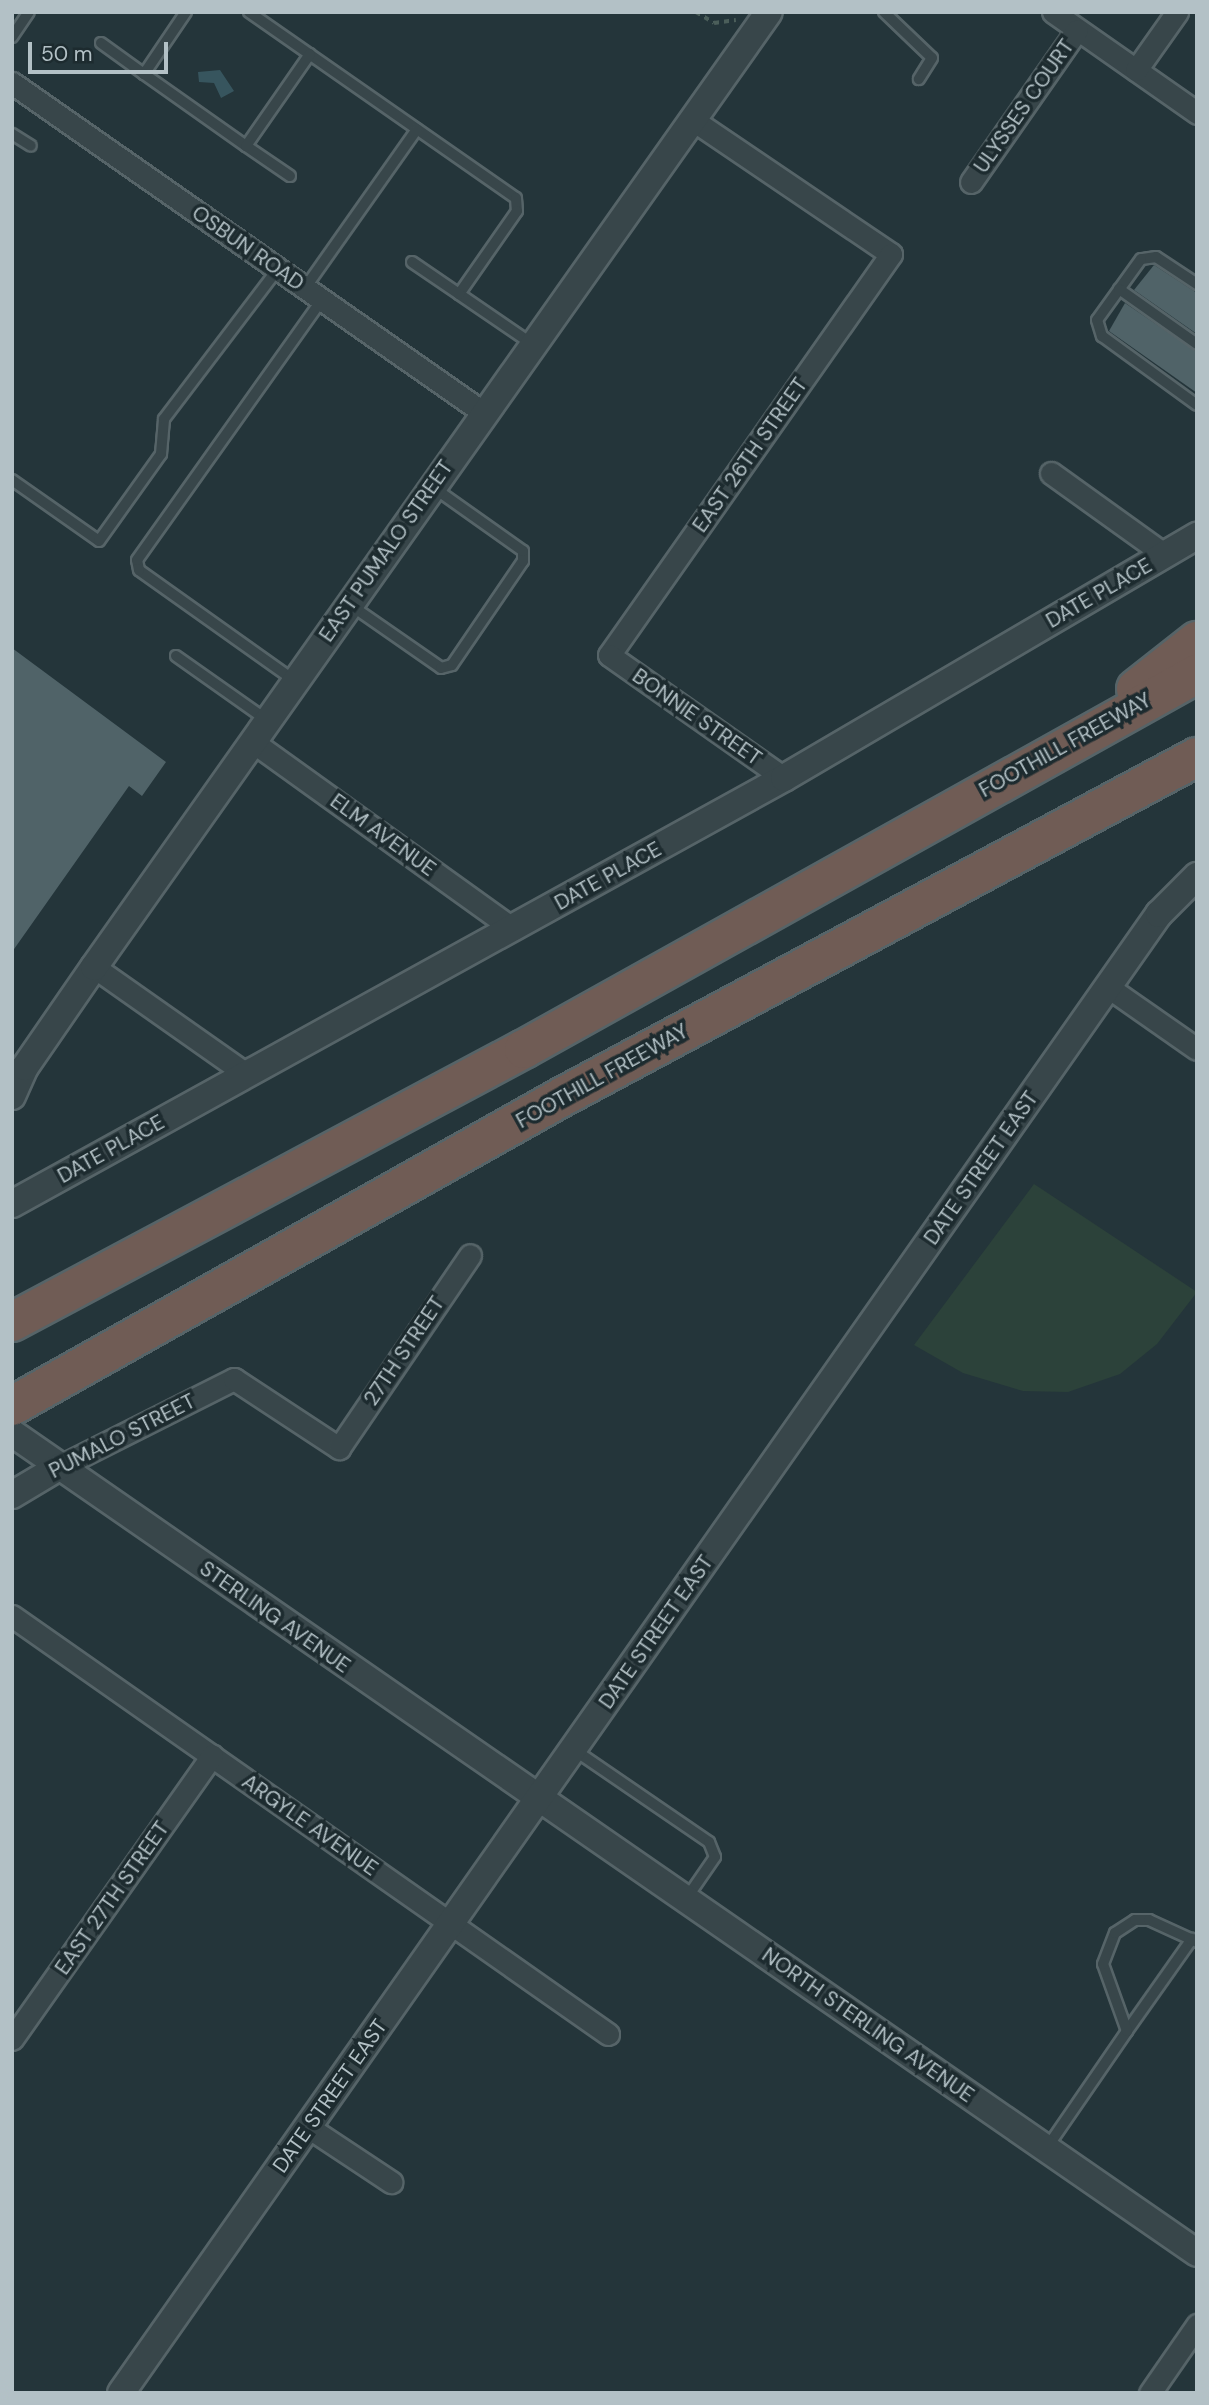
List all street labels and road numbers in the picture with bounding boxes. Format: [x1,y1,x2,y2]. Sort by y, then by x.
street label: ULYSSES COURT [969,34,1079,178]
street label: OSBUN ROAD [187,200,309,296]
street label: EAST 26TH STREET [687,373,813,537]
street label: EAST PUMALO STREET [314,455,458,647]
street label: DATE PLACE [1042,553,1156,633]
street label: BONNIE STREET [628,663,766,771]
street label: FOOTHILL FREEWAY [975,687,1155,803]
street label: ELM AVENUE [325,788,441,882]
street label: DATE PLACE [550,836,666,916]
street label: FOOTHILL FREEWAY [512,1018,692,1134]
street label: DATE STREET EAST [919,1086,1043,1250]
street label: DATE PLACE [53,1109,169,1189]
street label: 27TH STREET [358,1292,450,1410]
street label: PUMALO STREET [45,1388,199,1484]
street label: DATE STREET EAST [594,1550,718,1714]
street label: STERLING AVENUE [195,1556,355,1678]
street label: ARGYLE AVENUE [237,1769,383,1881]
street label: EAST 27TH STREET [50,1817,174,1979]
street label: NORTH STERLING AVENUE [757,1942,979,2108]
street label: DATE STREET EAST [268,2014,392,2178]

